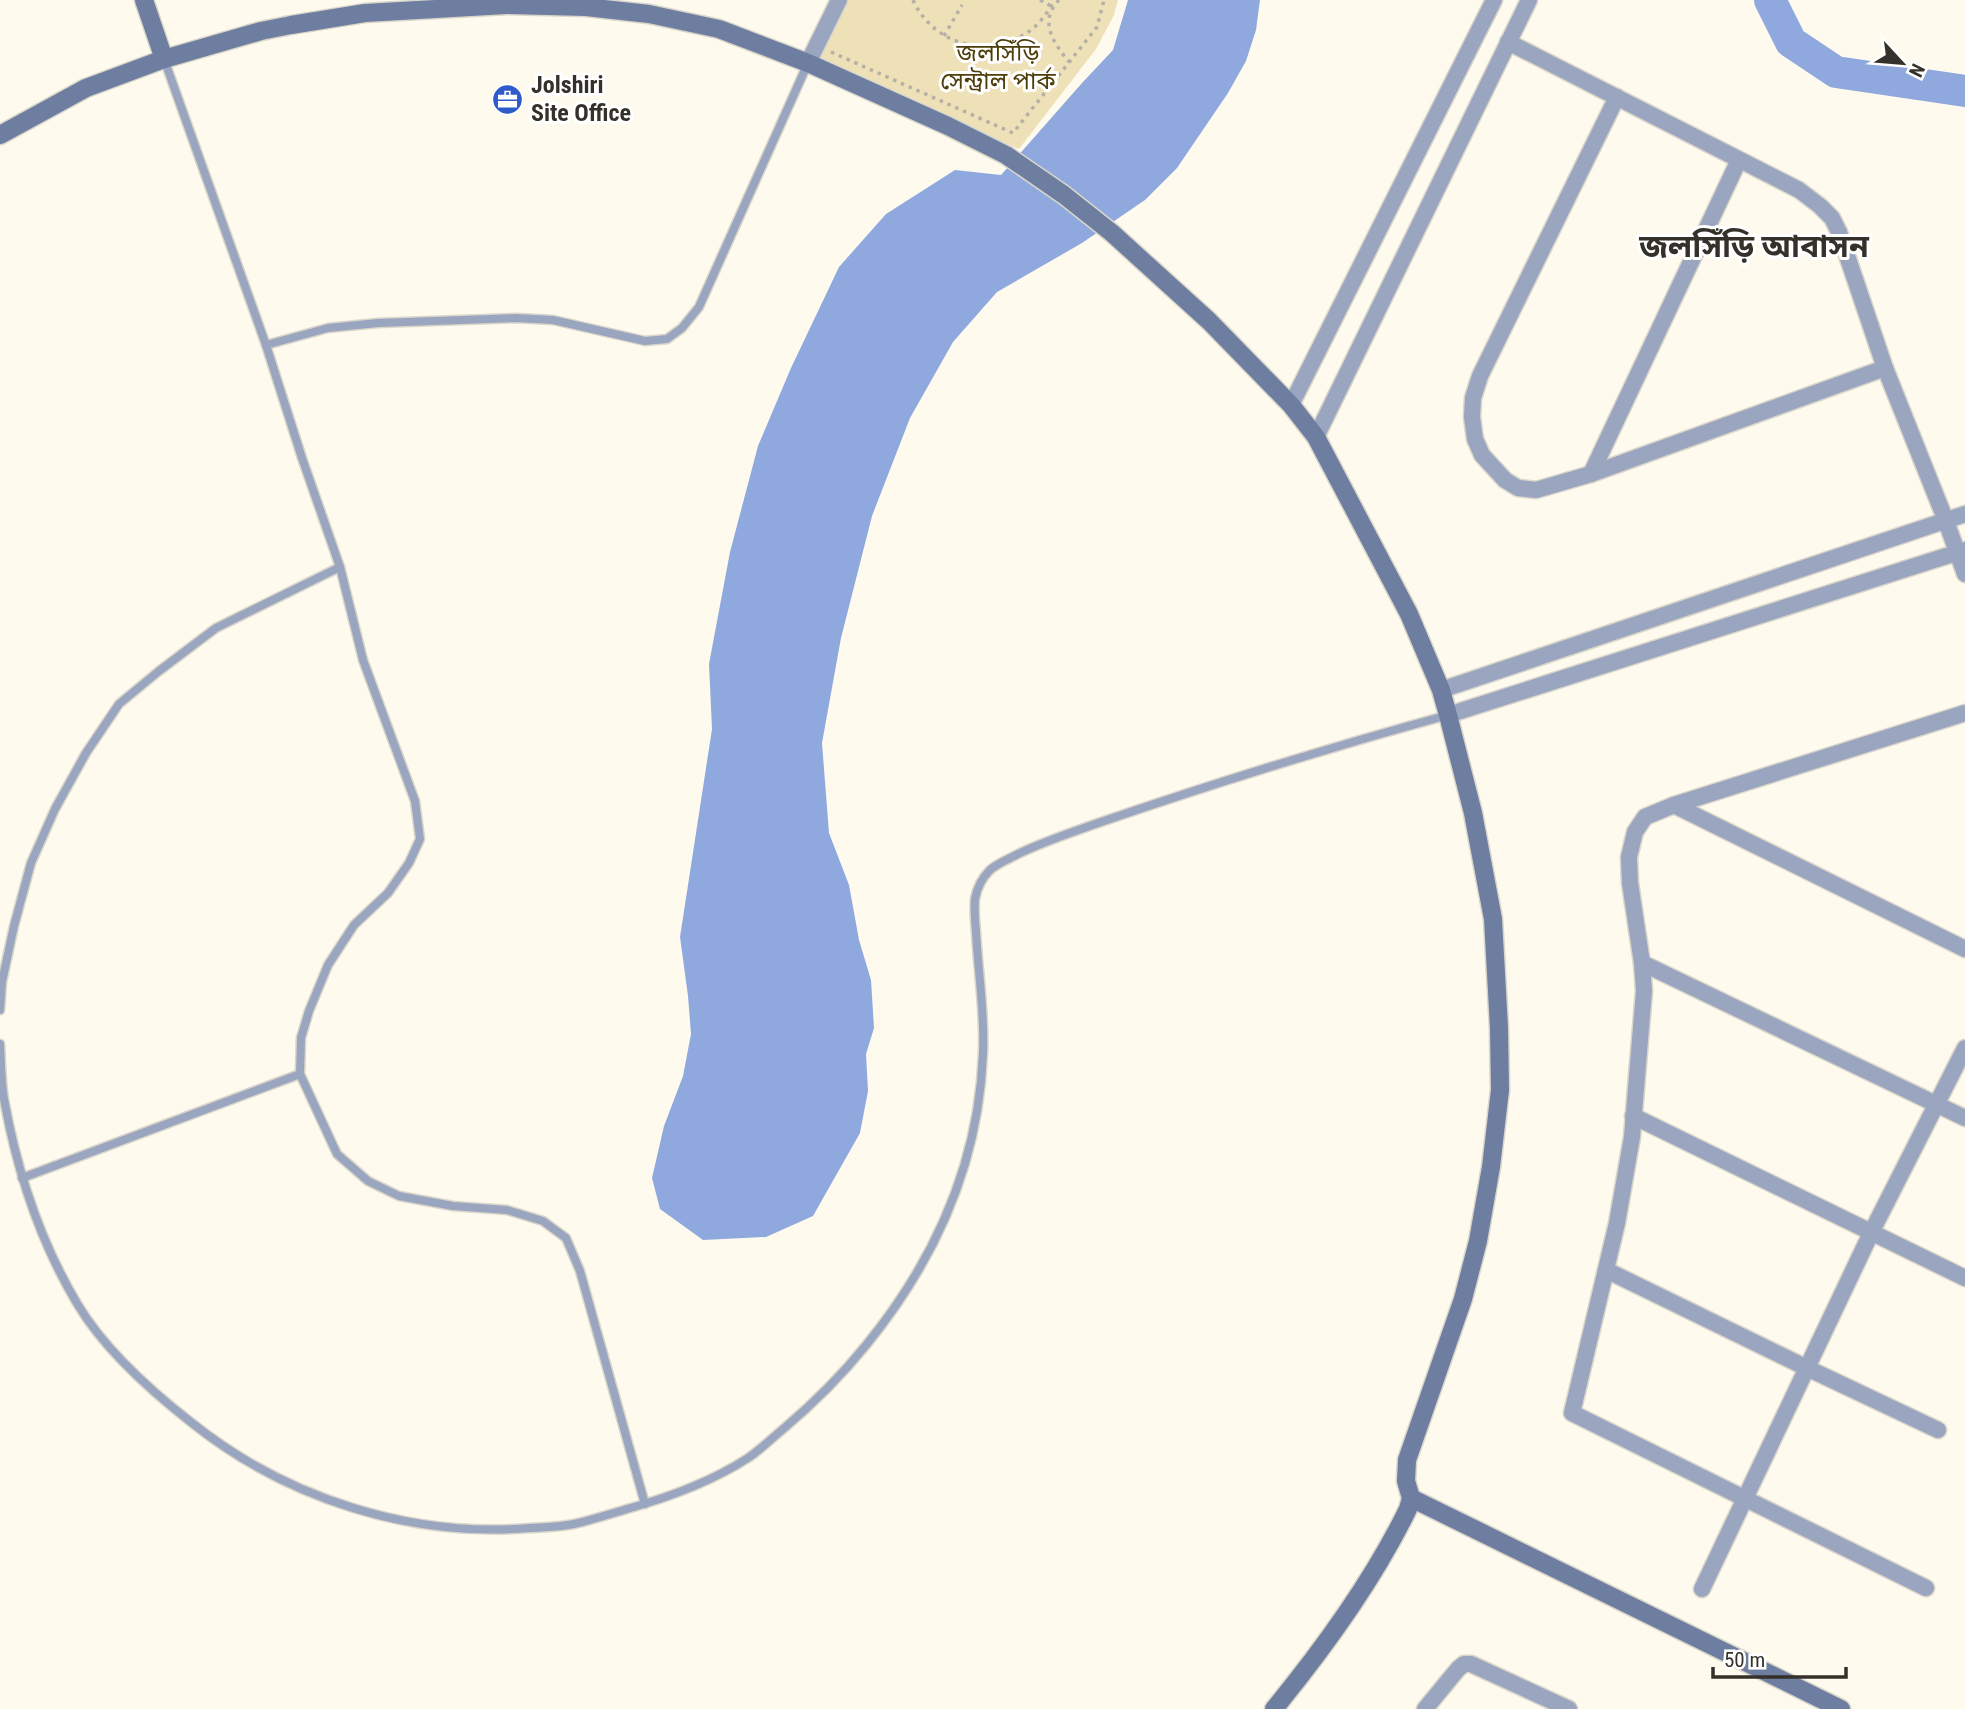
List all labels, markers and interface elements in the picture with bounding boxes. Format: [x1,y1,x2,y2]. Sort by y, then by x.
north arrow [1867,28,1937,98]
park label: জলসিঁড়ি সেন্ট্রাল পার্ক [940,39,1056,95]
text: N [1904,60,1930,81]
place label: Jolshiri Site Office [531,71,631,127]
office icon: Jolshiri Site Office [491,82,525,116]
district label: জলসিঁড়ি আবাসন [1638,227,1870,265]
scale bar [1713,1636,1846,1680]
text: 50 m [1724,1648,1765,1672]

